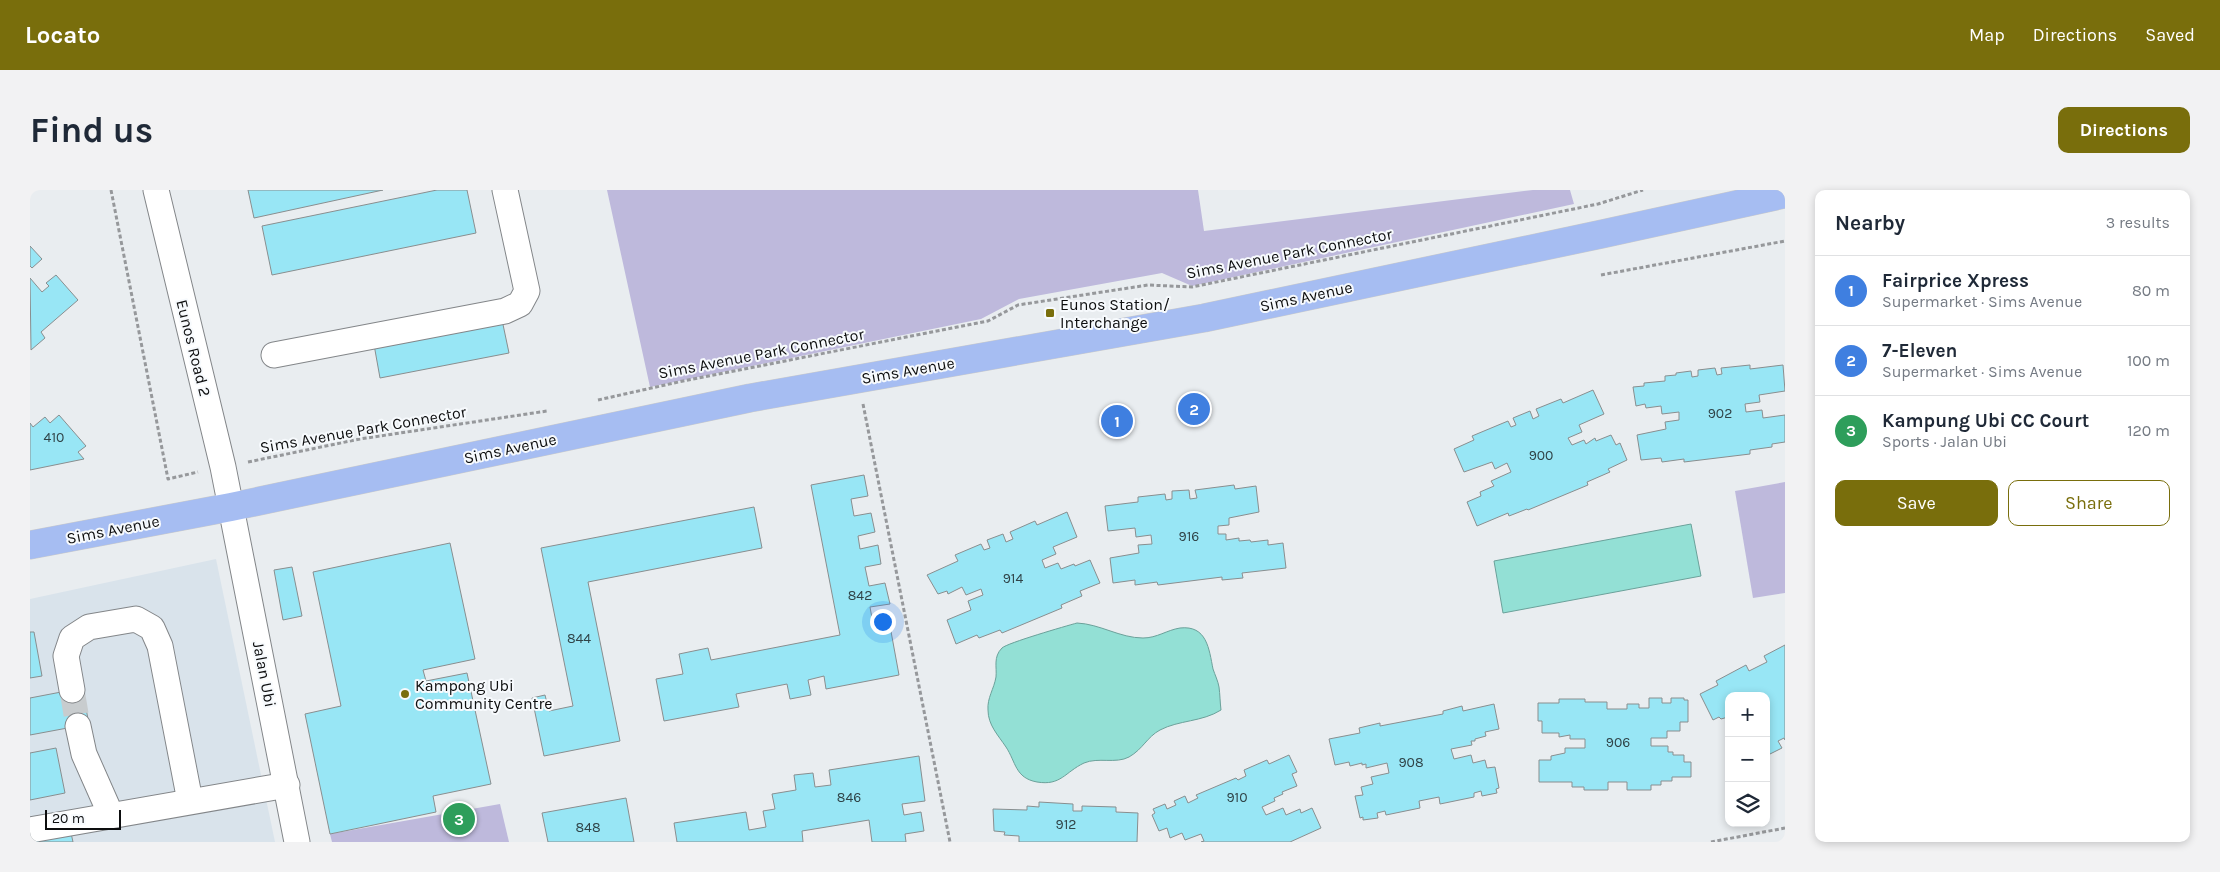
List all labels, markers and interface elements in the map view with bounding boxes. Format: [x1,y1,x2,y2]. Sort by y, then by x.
text: Locato [25,21,100,49]
text: Map [1969,24,2005,46]
text: Directions [2033,24,2117,46]
text: Saved [2145,24,2195,46]
button: Directions [2058,107,2190,153]
text: Find us [30,110,153,151]
text: Nearby [1835,211,1905,235]
text: 3 results [2106,213,2170,232]
street label: Sims Avenue Park Connector [1185,224,1394,283]
text: Fairprice Xpress [1882,270,2029,292]
street label: Sims Avenue [1258,277,1354,316]
text: 1 [1848,281,1854,300]
text: 80 m [2132,281,2170,300]
text: Supermarket · Sims Avenue [1882,292,2082,311]
place label: Eunos Station/ Interchange [1060,295,1170,332]
street label: Eunos Road 2 [172,298,215,399]
marker: Eunos Station/ Interchange [1044,307,1056,319]
street label: Sims Avenue Park Connector [657,324,866,383]
text: 7-Eleven [1882,340,1957,362]
text: 2 [1846,351,1856,370]
text: 100 m [2127,351,2170,370]
street label: Sims Avenue [860,353,956,388]
text: Supermarket · Sims Avenue [1882,362,2082,381]
pin: 2 [1178,390,1210,428]
street label: Sims Avenue Park Connector [258,402,468,457]
pin: 1 [1101,402,1133,440]
house number: 902 [1708,405,1732,422]
text: Kampung Ubi CC Court [1882,410,2089,432]
text: 3 [1846,421,1856,440]
text: 120 m [2127,421,2170,440]
house number: 410 [44,429,64,446]
street label: Sims Avenue [462,429,558,468]
text: Sports · Jalan Ubi [1882,432,2007,451]
house number: 900 [1529,447,1553,464]
button: Save [1835,480,1998,526]
button: Share [2008,480,2170,526]
street label: Sims Avenue [65,511,161,548]
house number: 916 [1179,528,1199,545]
house number: 914 [1003,570,1023,587]
house number: 842 [848,587,872,604]
your location [870,609,896,635]
house number: 844 [567,630,591,647]
street label: Jalan Ubi [249,640,280,709]
place label: Kampong Ubi Community Centre [415,676,553,713]
marker: Kampong Ubi Community Centre [399,688,411,700]
map controls [1725,692,1770,827]
button: + [1725,692,1770,737]
house number: 906 [1606,734,1630,751]
button: − [1725,737,1770,782]
house number: 908 [1398,754,1424,771]
button: layers [1725,782,1770,827]
house number: 846 [837,789,861,806]
house number: 910 [1226,789,1248,806]
pin: 3 [443,800,475,838]
scale bar [45,807,121,830]
text: 20 m [52,810,85,827]
house number: 912 [1056,816,1076,833]
house number: 848 [575,819,601,836]

